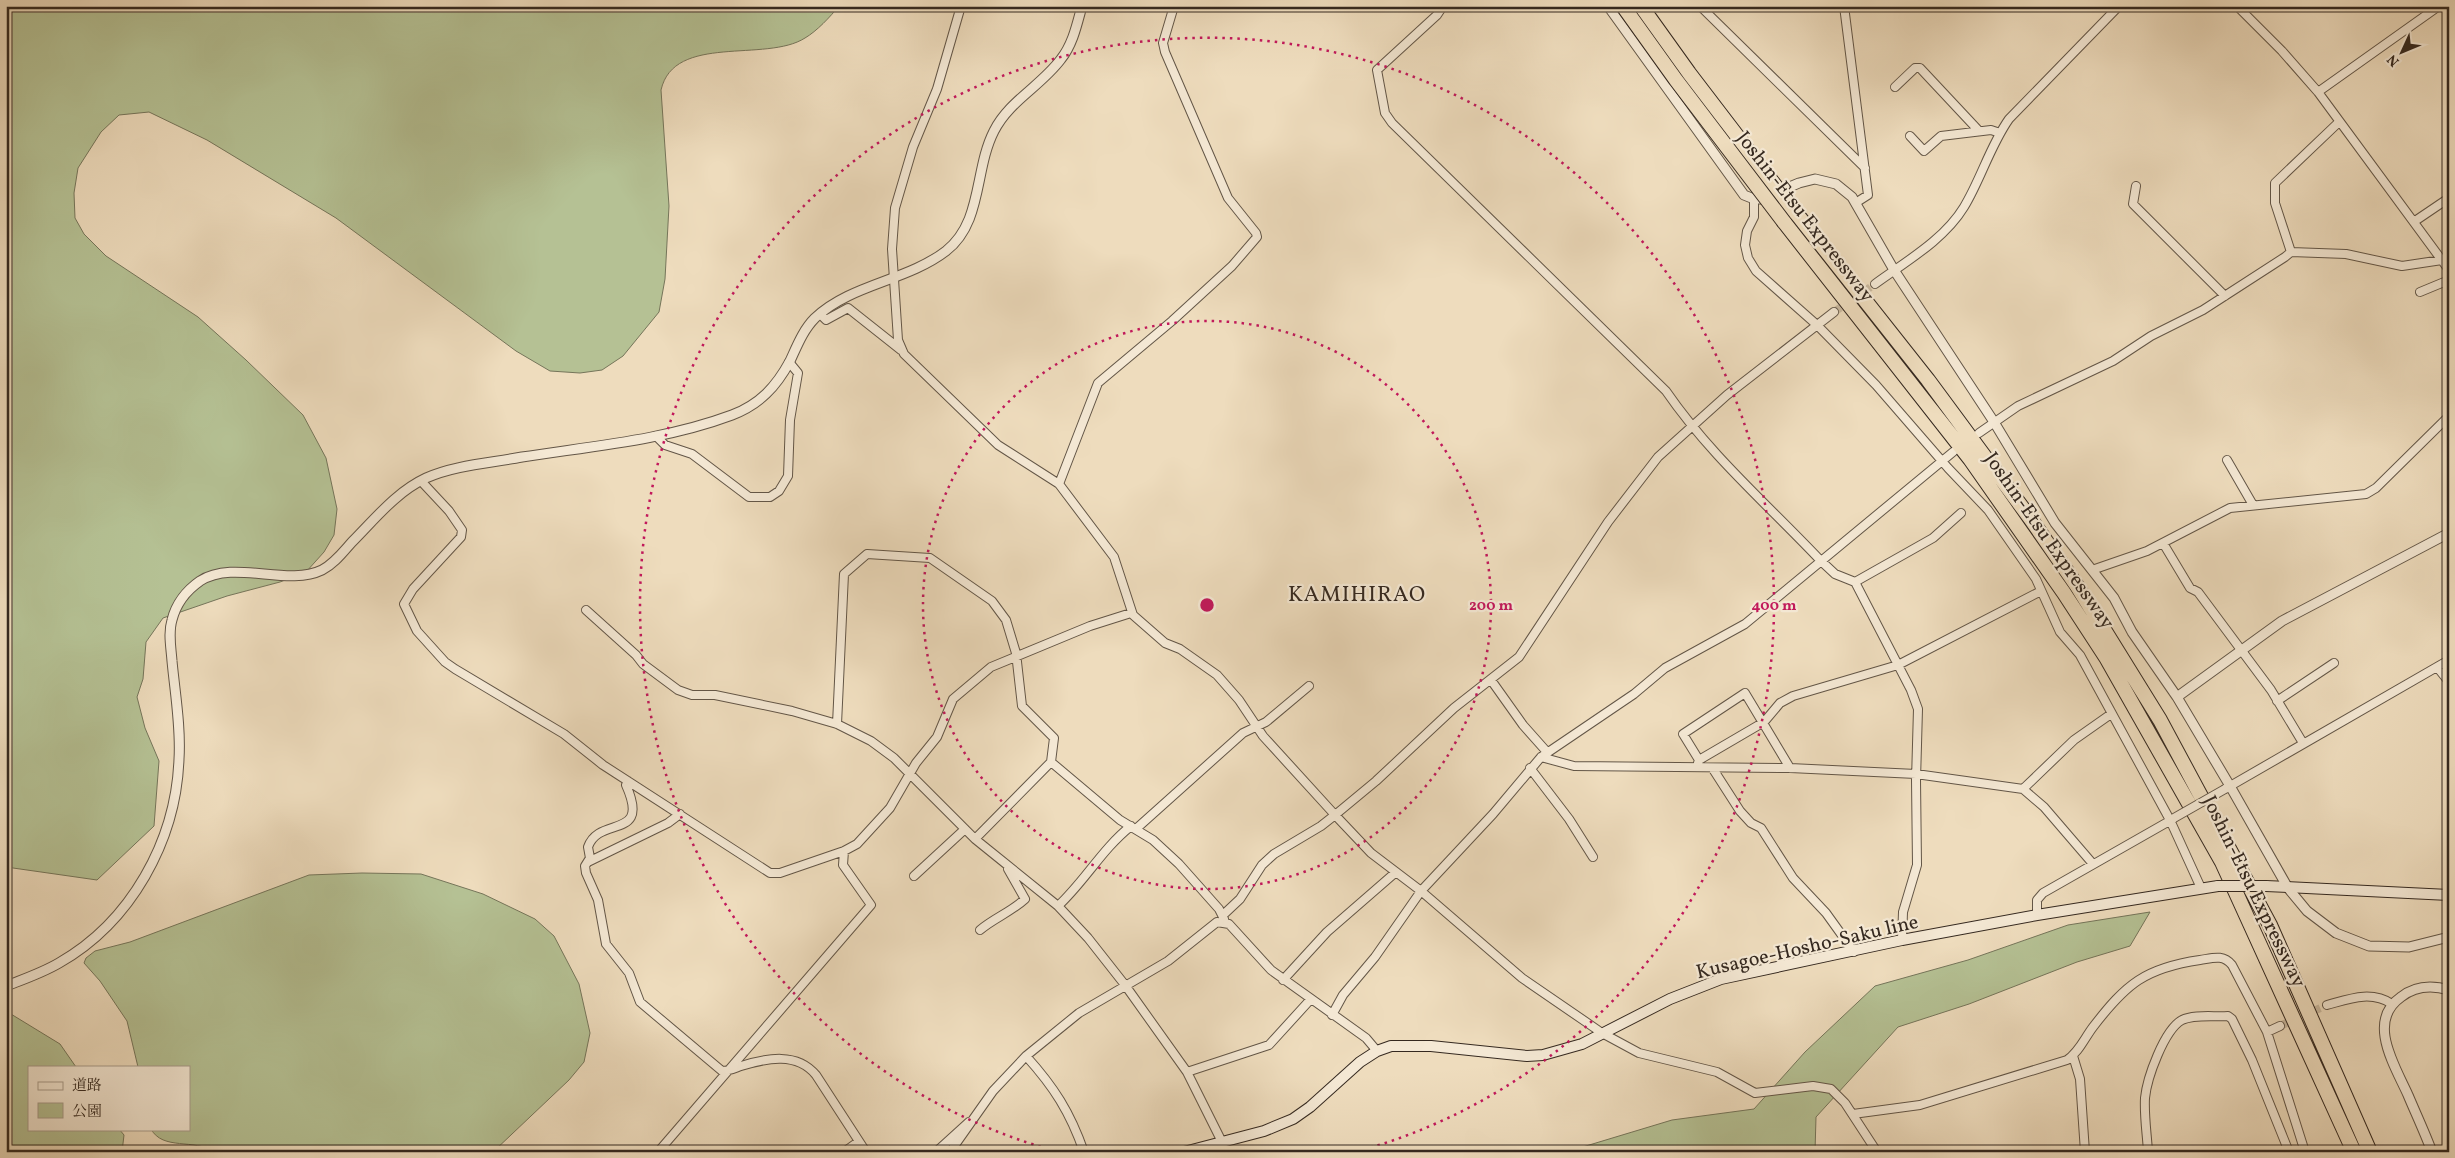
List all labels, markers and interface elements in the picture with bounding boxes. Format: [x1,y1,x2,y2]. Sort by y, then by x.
north arrow [2378,28,2428,78]
text: N [2383,50,2404,70]
street label: Joshin-Etsu Expressway [1729,126,1880,309]
street label: Joshin-Etsu Expressway [1977,447,2120,636]
district label: KAMIHIRAO [1288,580,1426,611]
centre of rings [1198,596,1216,614]
text: 200 m [1469,596,1513,617]
text: 400 m [1752,596,1797,617]
street label: Joshin-Etsu Expressway [2194,791,2312,993]
street label: Kusagoe-Hosho-Saku line [1694,909,1921,987]
legend [28,1066,190,1130]
text: 道路 [72,1076,102,1097]
text: 公園 [72,1102,102,1123]

